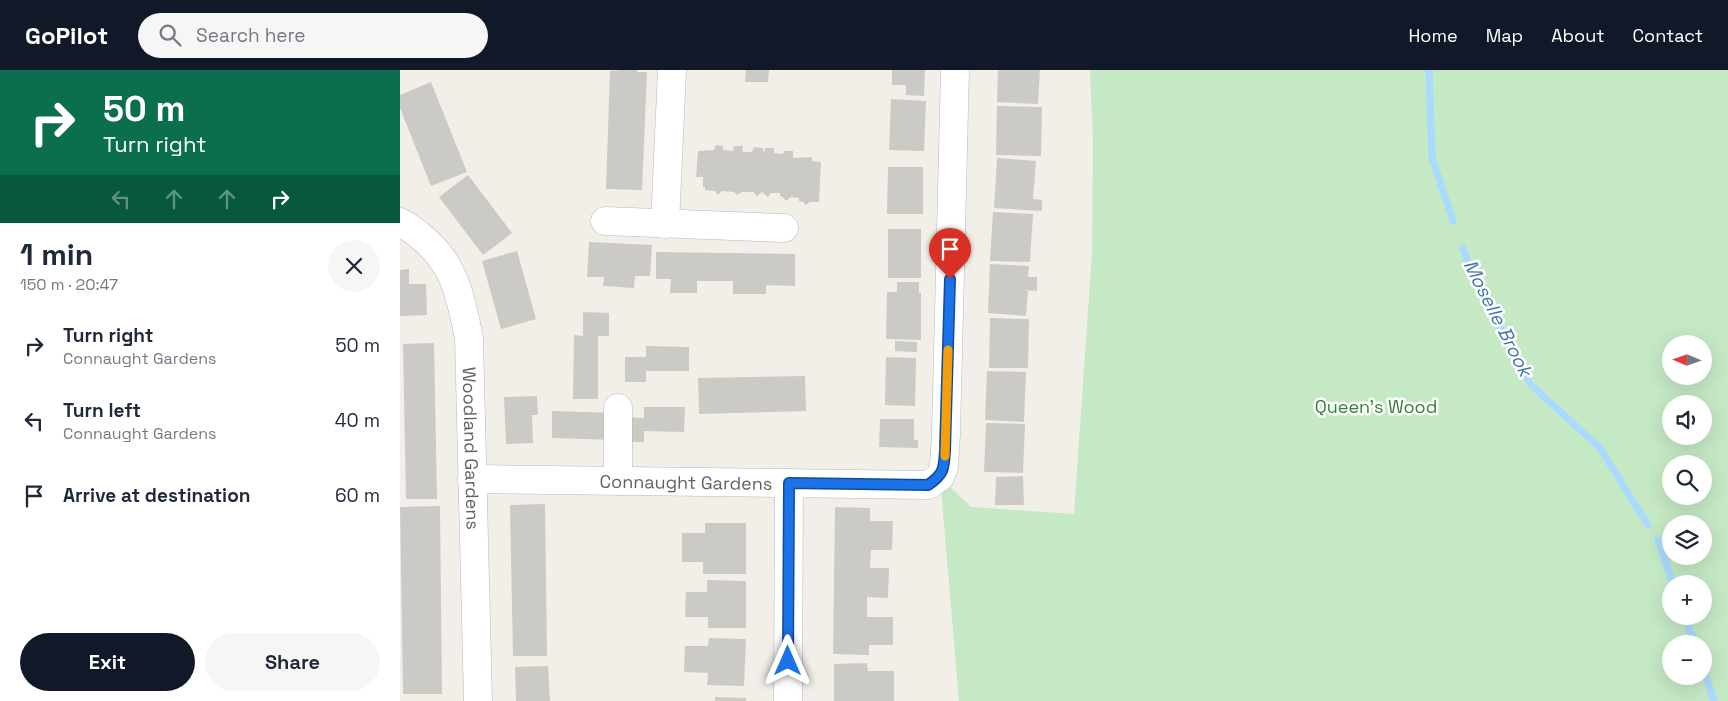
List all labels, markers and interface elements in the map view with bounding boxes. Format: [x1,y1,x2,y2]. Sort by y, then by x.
search box [138,13,488,58]
text: GoPilot [25,20,108,51]
icon: search [156,21,184,49]
text: Search here [196,23,306,48]
text: Home [1409,24,1458,47]
text: Map [1486,24,1523,47]
text: About [1551,24,1605,47]
text: Contact [1633,24,1703,47]
text: 50 m [103,87,185,131]
icon: right [20,90,85,155]
text: Turn right [103,130,206,158]
icon: left [107,185,135,213]
icon: ahead [160,185,188,213]
icon: ahead [213,185,241,213]
icon: right [266,185,294,213]
pin [929,228,971,279]
text: 1 min [20,235,93,274]
icon: arrive [936,235,964,263]
button: close [328,240,380,292]
water label: Moselle Brook [1458,255,1539,383]
text: 150 m · 20:47 [20,274,118,295]
text: Turn right [63,323,153,348]
icon: right [20,332,48,360]
text: 50 m [335,333,380,358]
north arrow [1662,335,1712,385]
map controls [1662,335,1712,685]
text: Connaught Gardens [63,348,216,369]
street label: Woodland Gardens [458,367,485,530]
park label: Queen’s Wood [1315,395,1437,418]
button: sound [1662,395,1712,445]
text: Turn left [63,398,141,423]
icon: left [20,407,48,435]
text: 40 m [335,408,380,433]
text: Connaught Gardens [63,423,216,444]
button: search [1662,455,1712,505]
street label: Connaught Gardens [599,469,772,494]
icon: arrive [20,482,48,510]
text: Arrive at destination [63,483,251,508]
text: 60 m [335,483,380,508]
button: layers [1662,515,1712,565]
button: + [1662,575,1712,625]
button: Exit [20,633,195,691]
button: Share [205,633,380,691]
position arrow [761,634,813,686]
button: − [1662,635,1712,685]

